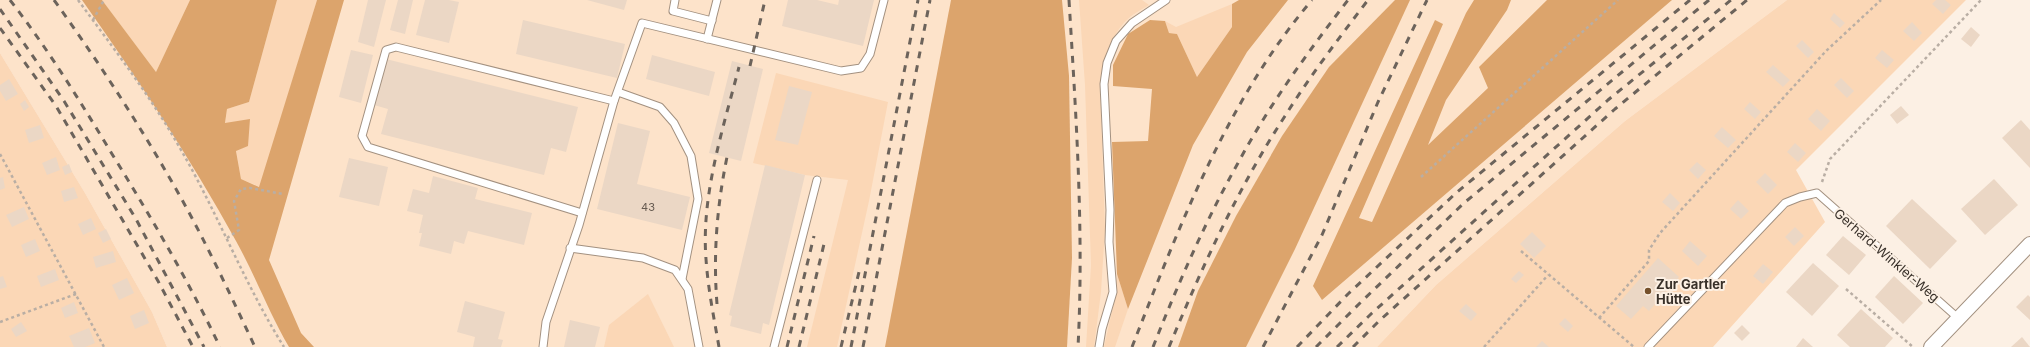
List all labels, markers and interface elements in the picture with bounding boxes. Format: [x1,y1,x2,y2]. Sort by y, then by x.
house number: 43 [641,200,655,214]
street label: Gerhard-Winkler-Weg [1831,205,1943,305]
place label: Zur Gartler Hütte [1656,276,1726,307]
marker: Zur Gartler Hütte [1643,286,1653,296]

